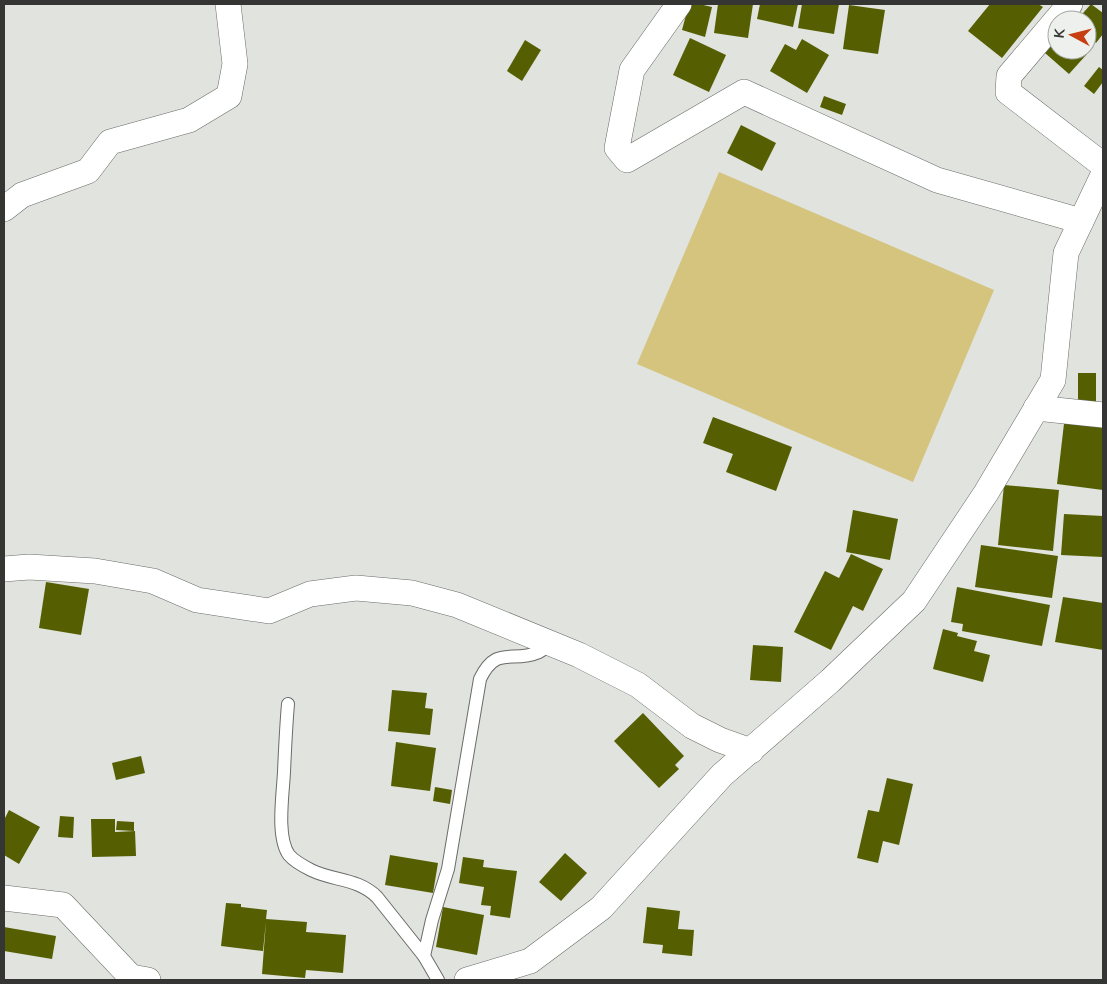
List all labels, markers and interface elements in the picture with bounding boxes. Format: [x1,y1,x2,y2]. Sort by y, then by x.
north arrow [1047,10,1097,60]
text: K [1050,27,1069,39]

